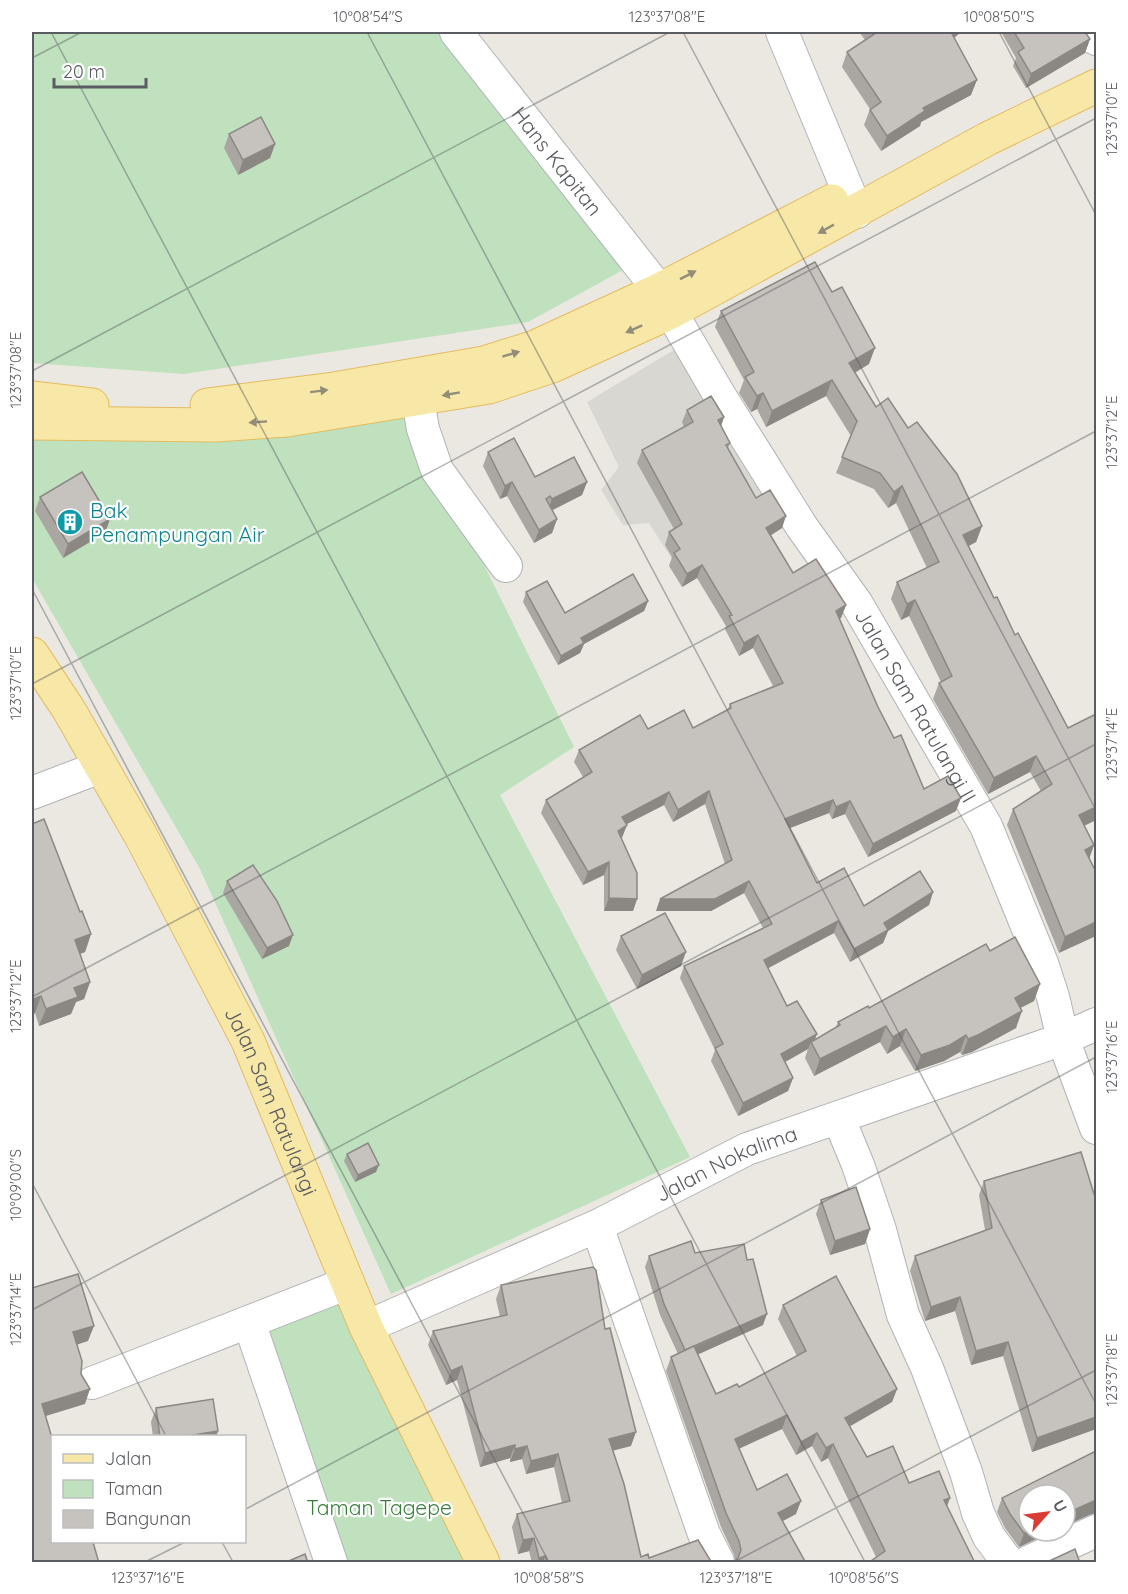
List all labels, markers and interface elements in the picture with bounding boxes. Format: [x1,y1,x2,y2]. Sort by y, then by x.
text: 10°08'54"S [333,7,403,26]
text: 123°37'08"E [629,7,705,26]
text: 10°08'50"S [964,7,1034,26]
scale bar [54,51,146,89]
text: 20 m [63,60,105,83]
text: 123°37'10"E [1102,82,1121,156]
street label: Hans Kapitan [506,101,608,221]
one-way arrow [817,224,834,234]
one-way arrow [680,270,697,280]
one-way arrow [625,324,643,334]
text: 123°37'08"E [6,332,25,408]
one-way arrow [502,349,520,358]
one-way arrow [310,386,329,396]
one-way arrow [442,390,461,399]
text: 123°37'12"E [1102,395,1121,469]
one-way arrow [249,418,268,427]
place label: Bak Penampungan Air [90,497,265,547]
building icon: Bak Penampungan Air [55,507,85,537]
street label: Jalan Sam Ratulangi II [850,604,982,807]
text: 123°37'10"E [6,646,25,720]
text: 123°37'14"E [1102,708,1121,780]
text: 123°37'12"E [6,959,25,1033]
street label: Jalan Sam Ratulangi [219,1002,323,1199]
text: 123°37'16"E [1102,1020,1121,1094]
street label: Jalan Nokalima [651,1120,800,1207]
text: 10°09'00"S [6,1149,25,1221]
text: 123°37'14"E [6,1273,25,1345]
text: 123°37'18"E [1102,1333,1121,1407]
legend [51,1435,246,1543]
text: Jalan [105,1447,152,1470]
text: Taman [105,1477,163,1500]
north arrow [1017,1483,1077,1543]
park label: Taman Tagepe [306,1494,452,1520]
text: U [1049,1496,1072,1516]
text: Bangunan [105,1507,191,1530]
text: 123°37'16"E [111,1568,185,1587]
text: 10°08'58"S [514,1568,584,1587]
text: 123°37'18"E [699,1568,773,1587]
text: 10°08'56"S [829,1568,899,1587]

